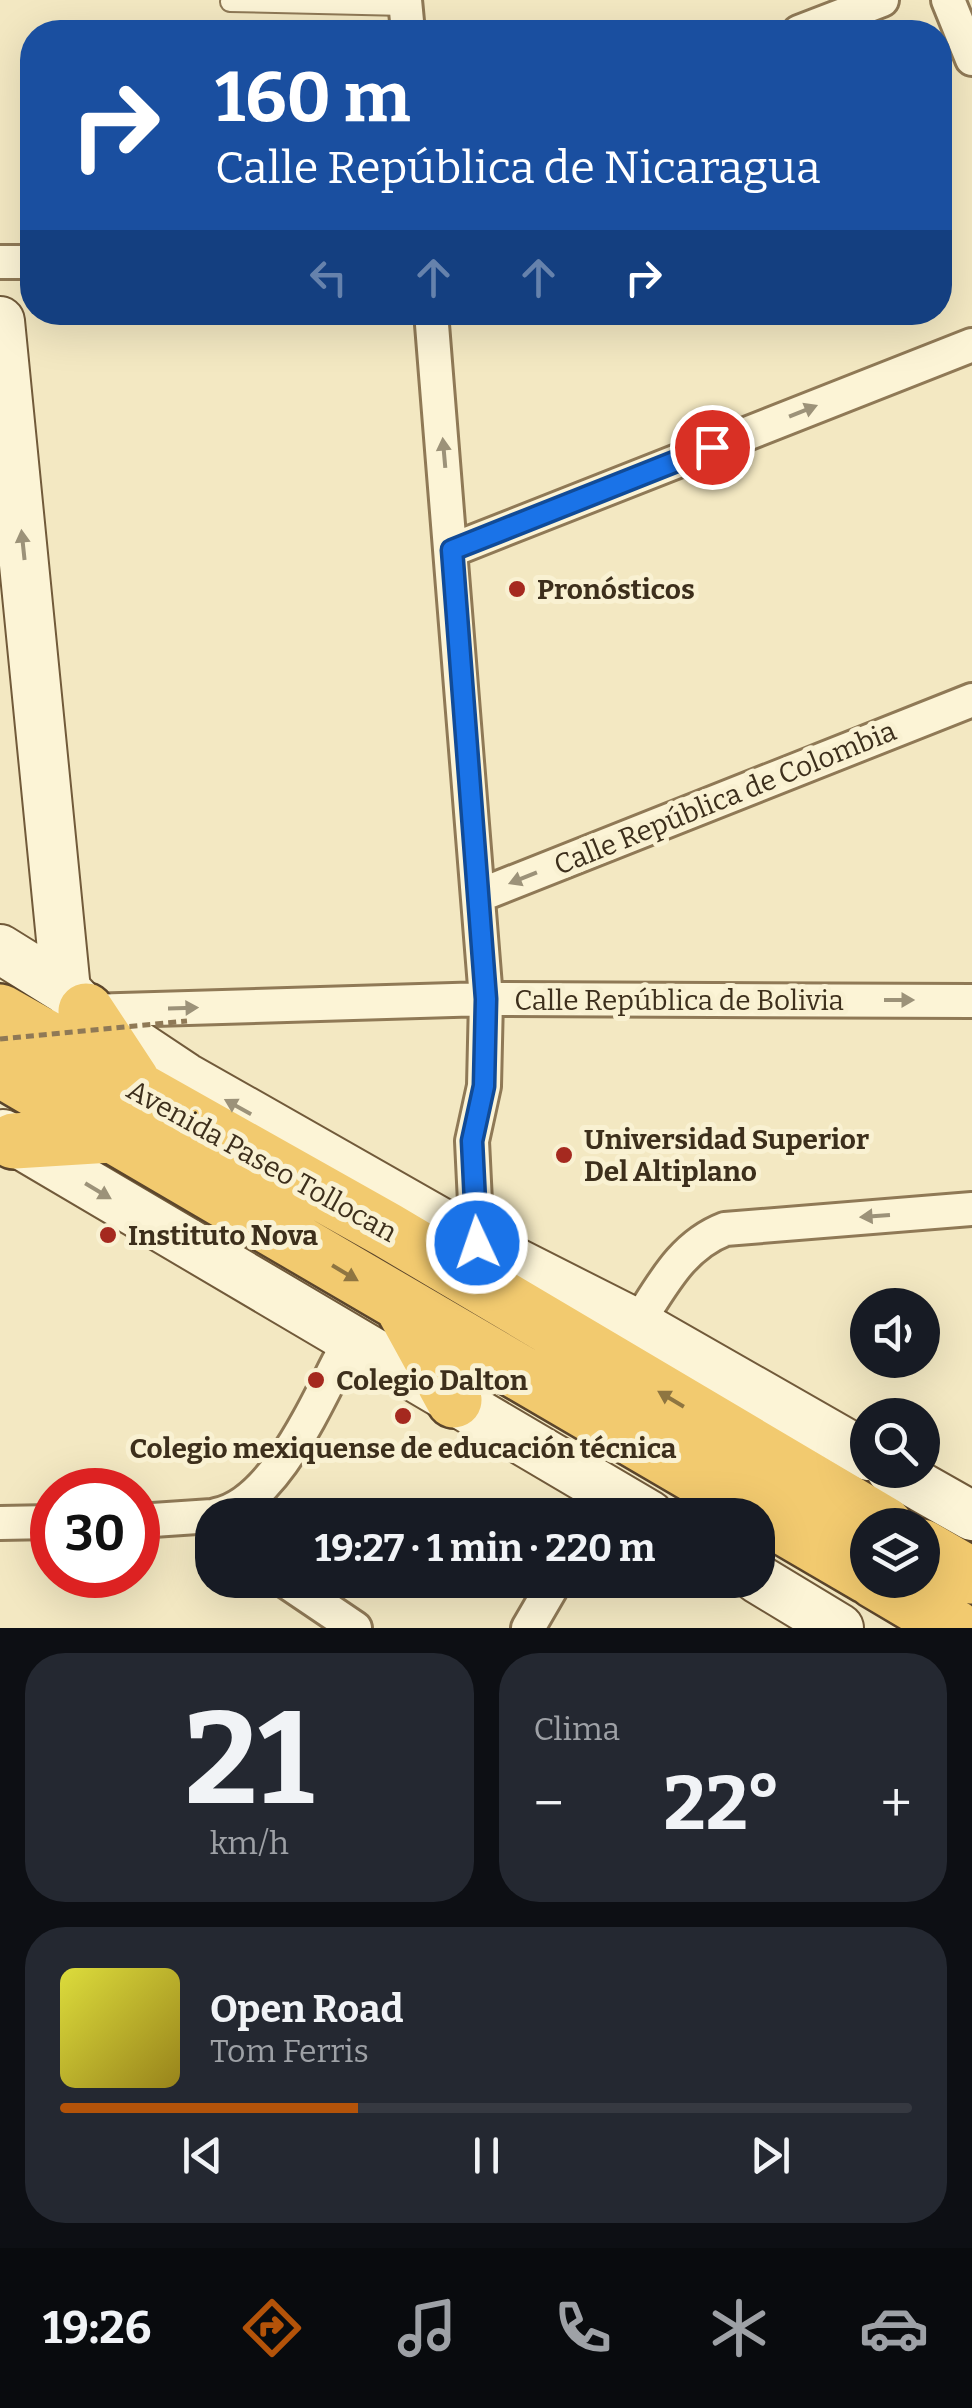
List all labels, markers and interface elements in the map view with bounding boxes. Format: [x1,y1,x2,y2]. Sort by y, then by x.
text: 160 m [215,56,410,140]
icon: right [50,60,180,190]
text: Calle República de Nicaragua [215,141,821,195]
icon: left [301,250,356,305]
icon: ahead [406,250,461,305]
icon: ahead [511,250,566,305]
icon: right [616,250,671,305]
one-way arrow [789,403,819,419]
pin [670,405,755,490]
icon: arrive [685,420,740,475]
one-way arrow [435,436,451,468]
one-way arrow [14,528,30,560]
place label: Pronósticos [537,573,695,606]
marker: Pronósticos [506,578,528,600]
street label: Calle República de Colombia [549,714,901,882]
one-way arrow [508,871,538,886]
street label: Calle República de Bolivia [514,984,844,1017]
one-way arrow [883,992,915,1008]
one-way arrow [168,1000,200,1016]
street label: Avenida Paseo Tollocan [121,1073,403,1249]
one-way arrow [224,1099,252,1117]
place label: Universidad Superior Del Altiplano [584,1123,869,1188]
marker: Universidad Superior Del Altiplano [553,1144,575,1166]
one-way arrow [84,1182,112,1199]
position arrow [425,1191,529,1295]
one-way arrow [858,1209,890,1225]
place label: Instituto Nova [128,1219,318,1252]
marker: Instituto Nova [97,1224,119,1246]
one-way arrow [331,1264,359,1281]
map controls [850,1288,940,1598]
button: sound [850,1288,940,1378]
place label: Colegio Dalton [336,1364,528,1397]
marker: Colegio Dalton [305,1369,327,1391]
one-way arrow [657,1391,685,1408]
button: search [850,1398,940,1488]
marker: Colegio mexiquense de educación técnica [392,1405,414,1427]
place label: Colegio mexiquense de educación técnica [130,1432,677,1465]
speed limit sign: 30 [30,1468,160,1598]
button: layers [850,1508,940,1598]
text: 19:27 · 1 min · 220 m [315,1525,655,1571]
text: 21 [185,1681,314,1837]
text: Clima [534,1710,620,1748]
text: 22° [663,1759,781,1849]
text: − [534,1771,564,1837]
text: + [881,1771,912,1837]
text: km/h [210,1824,289,1862]
text: Open Road [210,1986,403,2032]
text: Tom Ferris [210,2032,369,2070]
icon: previous [175,2128,230,2183]
icon: pause [459,2128,514,2183]
icon: next [743,2128,798,2183]
icon: directions [237,2293,307,2363]
icon: music [392,2293,462,2363]
icon: phone [548,2293,618,2363]
icon: climate [704,2293,774,2363]
icon: car [859,2293,929,2363]
text: 19:26 [43,2301,151,2355]

